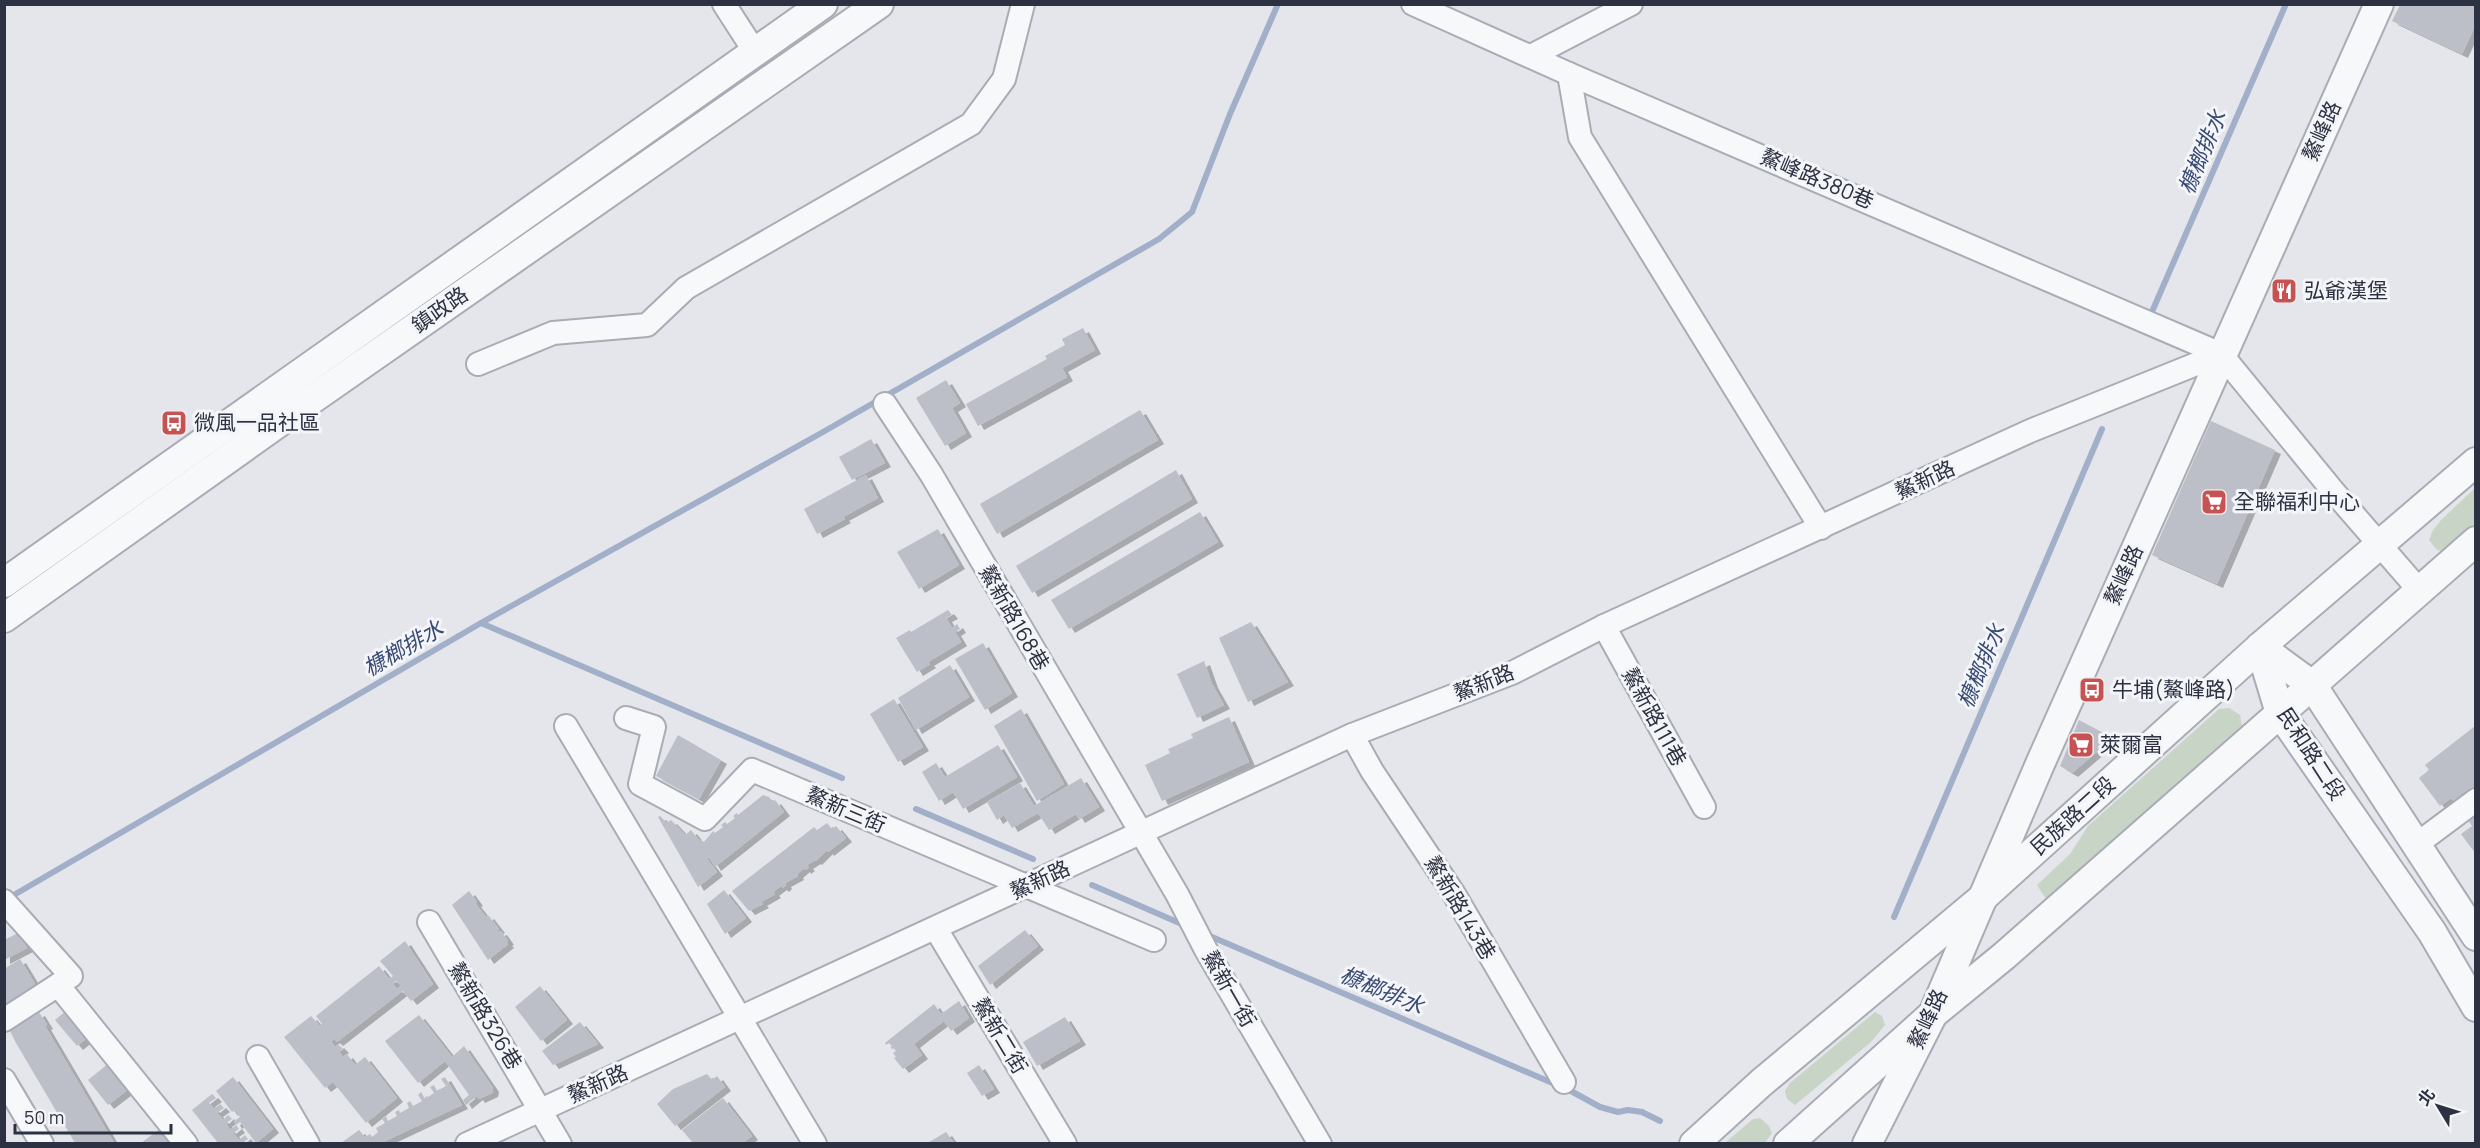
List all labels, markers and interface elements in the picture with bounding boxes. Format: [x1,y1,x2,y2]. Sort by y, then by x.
street label: 鰲峰路 [2295,96,2347,165]
water label: 槺榔排水 [2171,105,2233,198]
street label: 鰲峰路380巷 [1756,142,1878,215]
restaurant icon: 弘爺漢堡 [2269,276,2299,306]
place label: 弘爺漢堡 [2304,276,2388,304]
street label: 鎮政路 [406,280,473,339]
bus stop icon: 微風一品社區 [159,408,189,438]
place label: 微風一品社區 [194,408,320,436]
street label: 鰲新路 [1890,453,1959,505]
supermarket icon: 全聯福利中心 [2199,487,2229,517]
place label: 全聯福利中心 [2234,487,2360,515]
street label: 鰲峰路 [2097,540,2149,609]
street label: 鰲新路168巷 [973,560,1056,675]
water label: 槺榔排水 [357,613,449,683]
water label: 槺榔排水 [1950,619,2012,712]
street label: 鰲新路 [1449,657,1518,707]
street label: 鰲新路111巷 [1616,662,1693,771]
bus stop icon: 牛埔(鰲峰路) [2077,675,2107,705]
place label: 牛埔(鰲峰路) [2112,675,2235,703]
street label: 民和路二段 [2272,702,2352,805]
supermarket icon: 萊爾富 [2066,730,2096,760]
place label: 萊爾富 [2100,730,2163,758]
street label: 民族路二段 [2024,770,2121,861]
street label: 鰲新三街 [802,780,891,838]
street label: 鰲新路143巷 [1419,850,1503,964]
street label: 鰲新路 [1005,853,1074,905]
street label: 鰲新一街 [1197,945,1263,1032]
street label: 鰲新路326巷 [443,957,529,1074]
water label: 槺榔排水 [1336,959,1429,1021]
street label: 鰲峰路 [1901,984,1953,1053]
street label: 鰲新二街 [967,992,1034,1079]
street label: 鰲新路 [563,1057,632,1109]
north arrow [2408,1076,2468,1136]
text: 北 [2413,1084,2440,1110]
scale bar [15,1097,171,1135]
text: 50 m [24,1105,64,1129]

